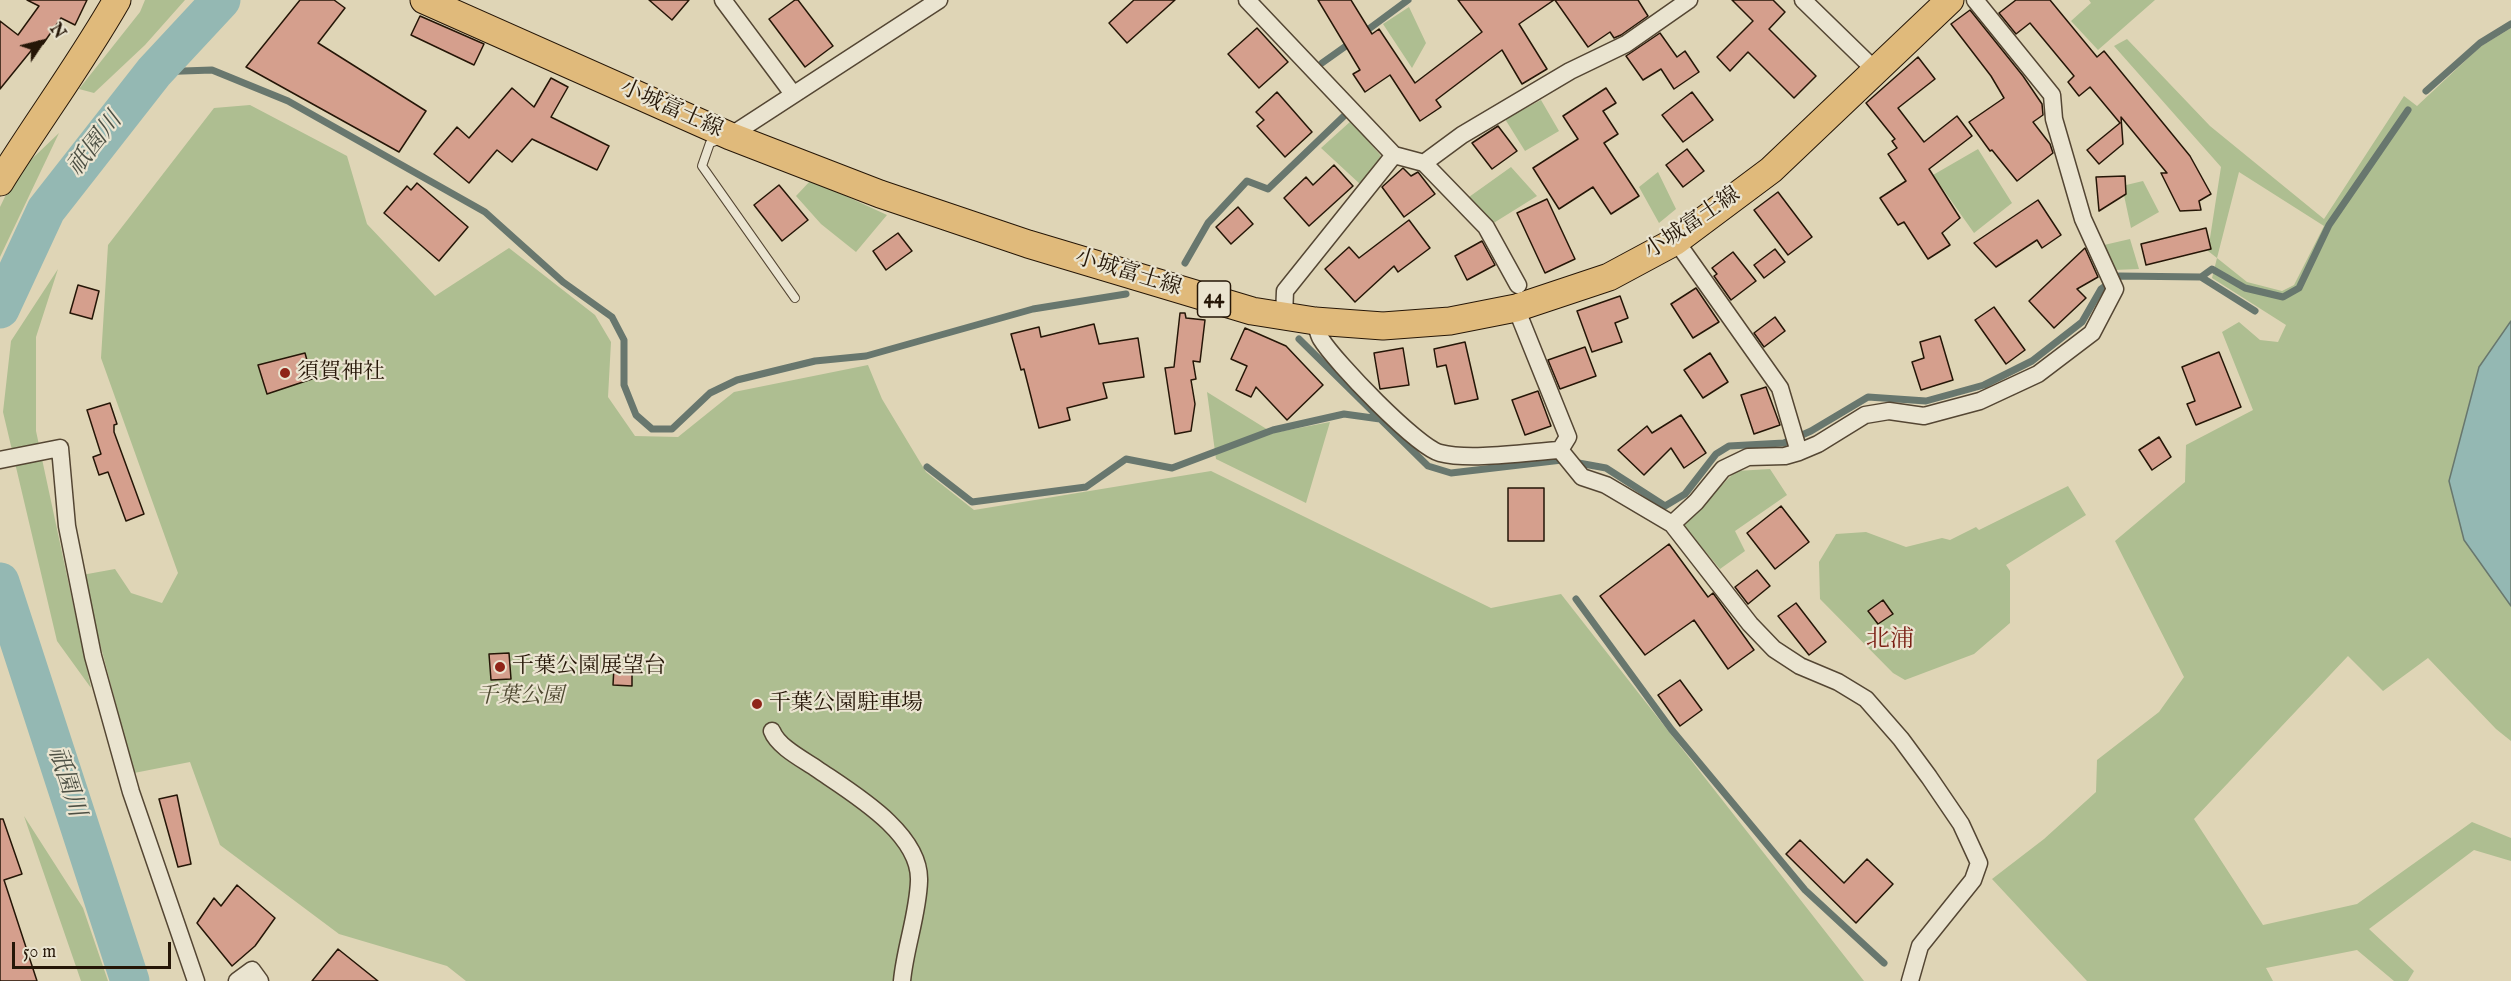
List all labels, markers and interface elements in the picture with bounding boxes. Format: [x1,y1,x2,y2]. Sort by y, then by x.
north arrow [12,12,72,72]
text: N [45,20,69,43]
street label: 小城富士線 [615,76,727,144]
water label: 祇園川 [62,108,130,182]
street label: 小城富士線 [1640,182,1746,266]
street label: 小城富士線 [1072,245,1184,303]
road number: 44 [1198,281,1230,317]
place label: 須賀神社 [297,360,385,386]
marker: 須賀神社 [278,366,292,380]
district label: 北浦 [1866,627,1914,655]
place label: 千葉公園展望台 [512,654,666,680]
marker: 千葉公園展望台 [493,660,507,674]
park label: 千葉公園 [476,684,564,710]
place label: 千葉公園駐車場 [769,691,923,717]
marker: 千葉公園駐車場 [750,697,764,711]
water label: 祇園川 [40,743,90,821]
scale bar [15,930,174,968]
text: 50 m [23,941,56,964]

